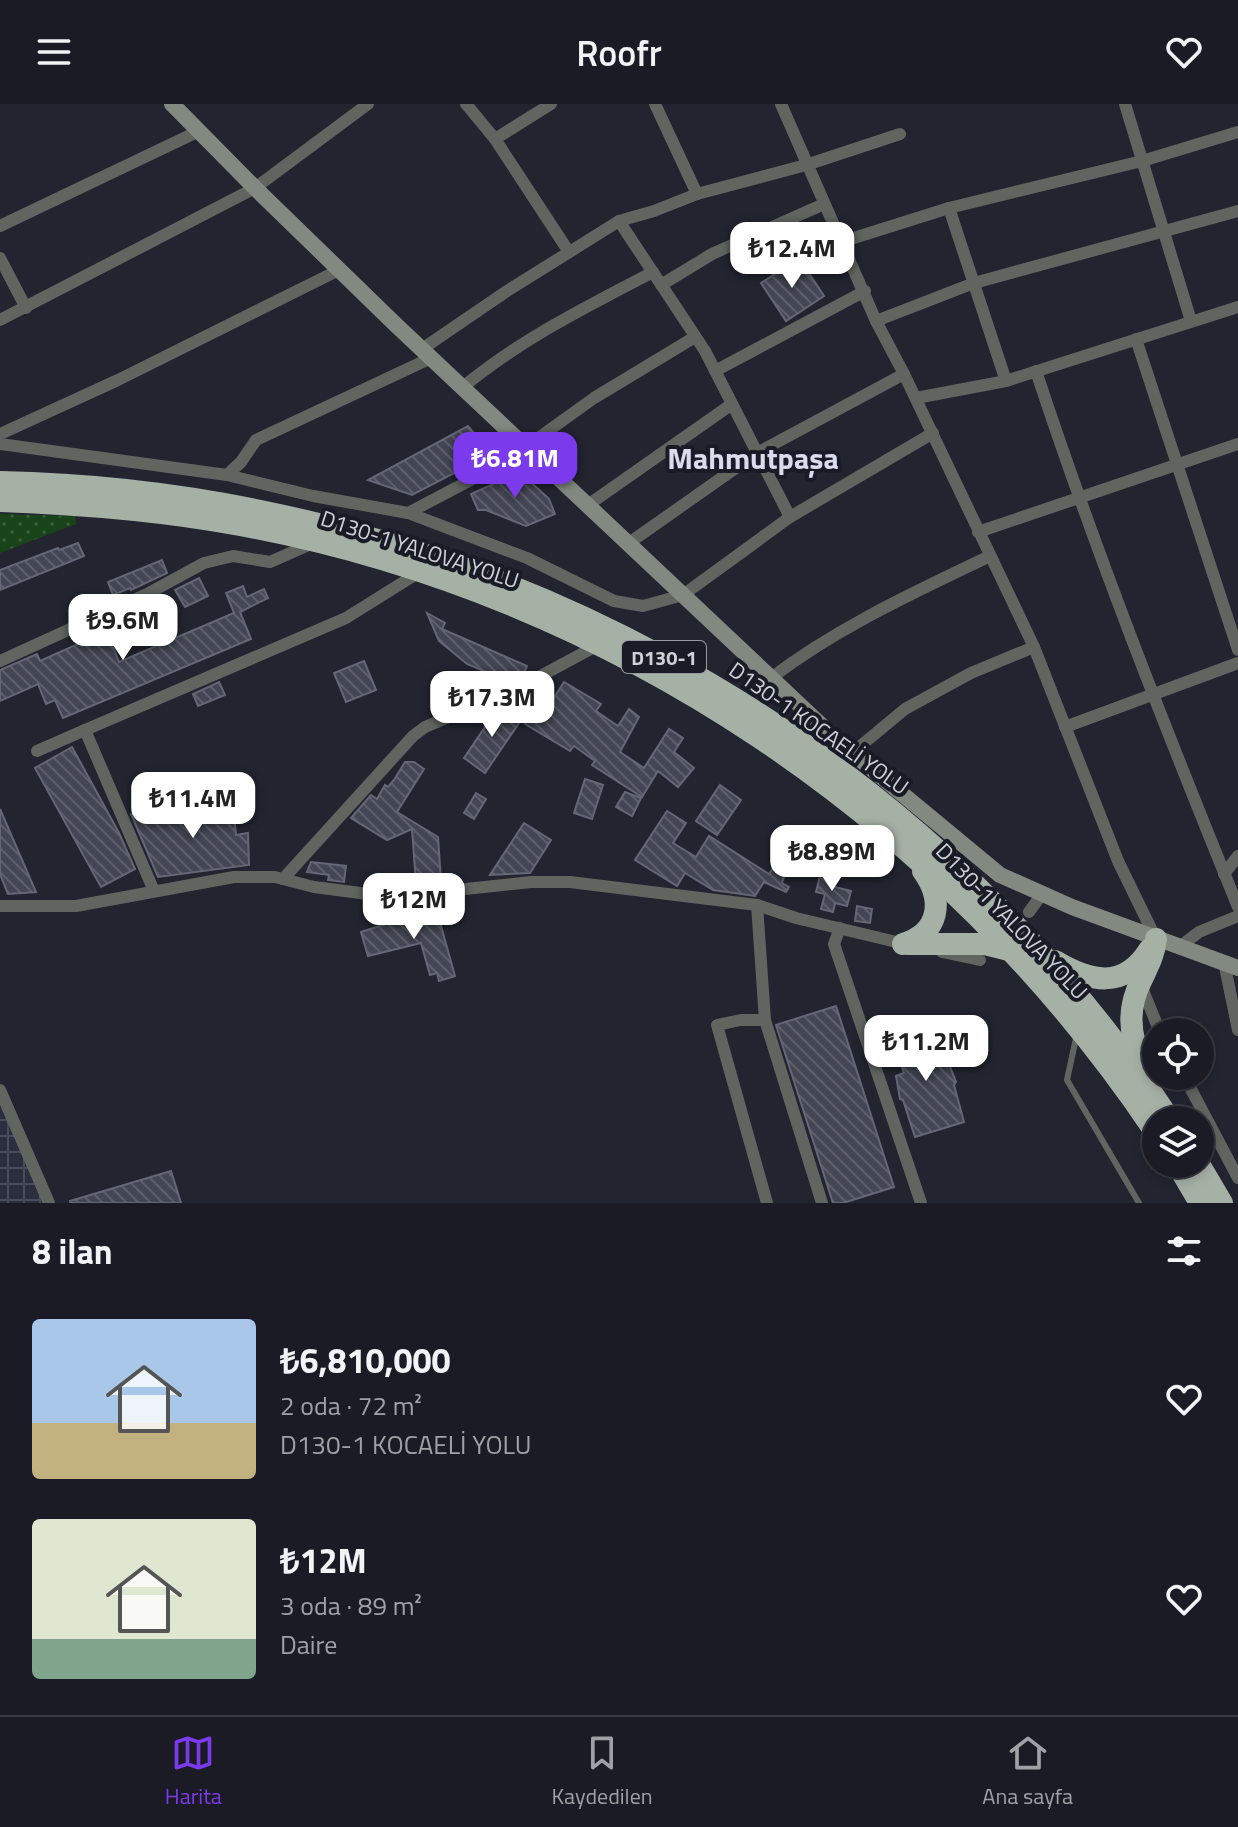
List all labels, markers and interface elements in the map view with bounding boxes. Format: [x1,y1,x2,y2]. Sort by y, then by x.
text: Roofr [576,25,662,80]
icon: menu [32,30,76,74]
icon: heart [1162,30,1206,74]
pin: ₺12.4M [727,222,857,290]
text: ₺12.4M [748,228,836,267]
pin: ₺6.81M [450,432,580,500]
district label: Mahmutpaşa [667,435,839,481]
text: ₺6.81M [471,438,559,477]
street label: D130-1 YALOVA YOLU [317,501,523,597]
pin: ₺9.6M [67,594,179,662]
text: ₺9.6M [87,600,159,639]
road number: D130-1 [622,641,706,673]
street label: D130-1 KOCAELİ YOLU [722,653,916,803]
pin: ₺17.3M [427,671,557,739]
text: ₺17.3M [448,677,536,716]
pin: ₺11.4M [128,772,258,840]
text: ₺11.4M [149,778,237,817]
pin: ₺8.89M [767,825,897,893]
text: ₺8.89M [788,831,876,870]
street label: D130-1 YALOVA YOLU [928,835,1096,1007]
pin: ₺12M [367,873,461,941]
text: ₺12M [381,879,447,918]
pin: ₺11.2M [861,1015,991,1083]
map controls [1142,1018,1214,1178]
button: locate [1142,1018,1214,1090]
text: ₺11.2M [882,1021,970,1060]
button: layers [1142,1106,1214,1178]
text: 8 ilan [32,1225,113,1277]
icon: filters [1162,1229,1206,1273]
text: ₺6,810,000 [280,1334,451,1386]
icon: home [96,1351,192,1447]
icon: heart [1162,1377,1206,1421]
text: 2 oda · 72 m² [280,1386,422,1425]
text: D130-1 KOCAELİ YOLU [280,1425,531,1464]
text: ₺12M [280,1534,367,1586]
icon: home [96,1551,192,1647]
icon: heart [1162,1577,1206,1621]
text: 3 oda · 89 m² [280,1586,422,1625]
text: Daire [280,1625,337,1664]
tab: Harita [165,1731,222,1813]
tab: Kaydedilen [552,1731,653,1813]
tab: Ana sayfa [982,1731,1073,1813]

